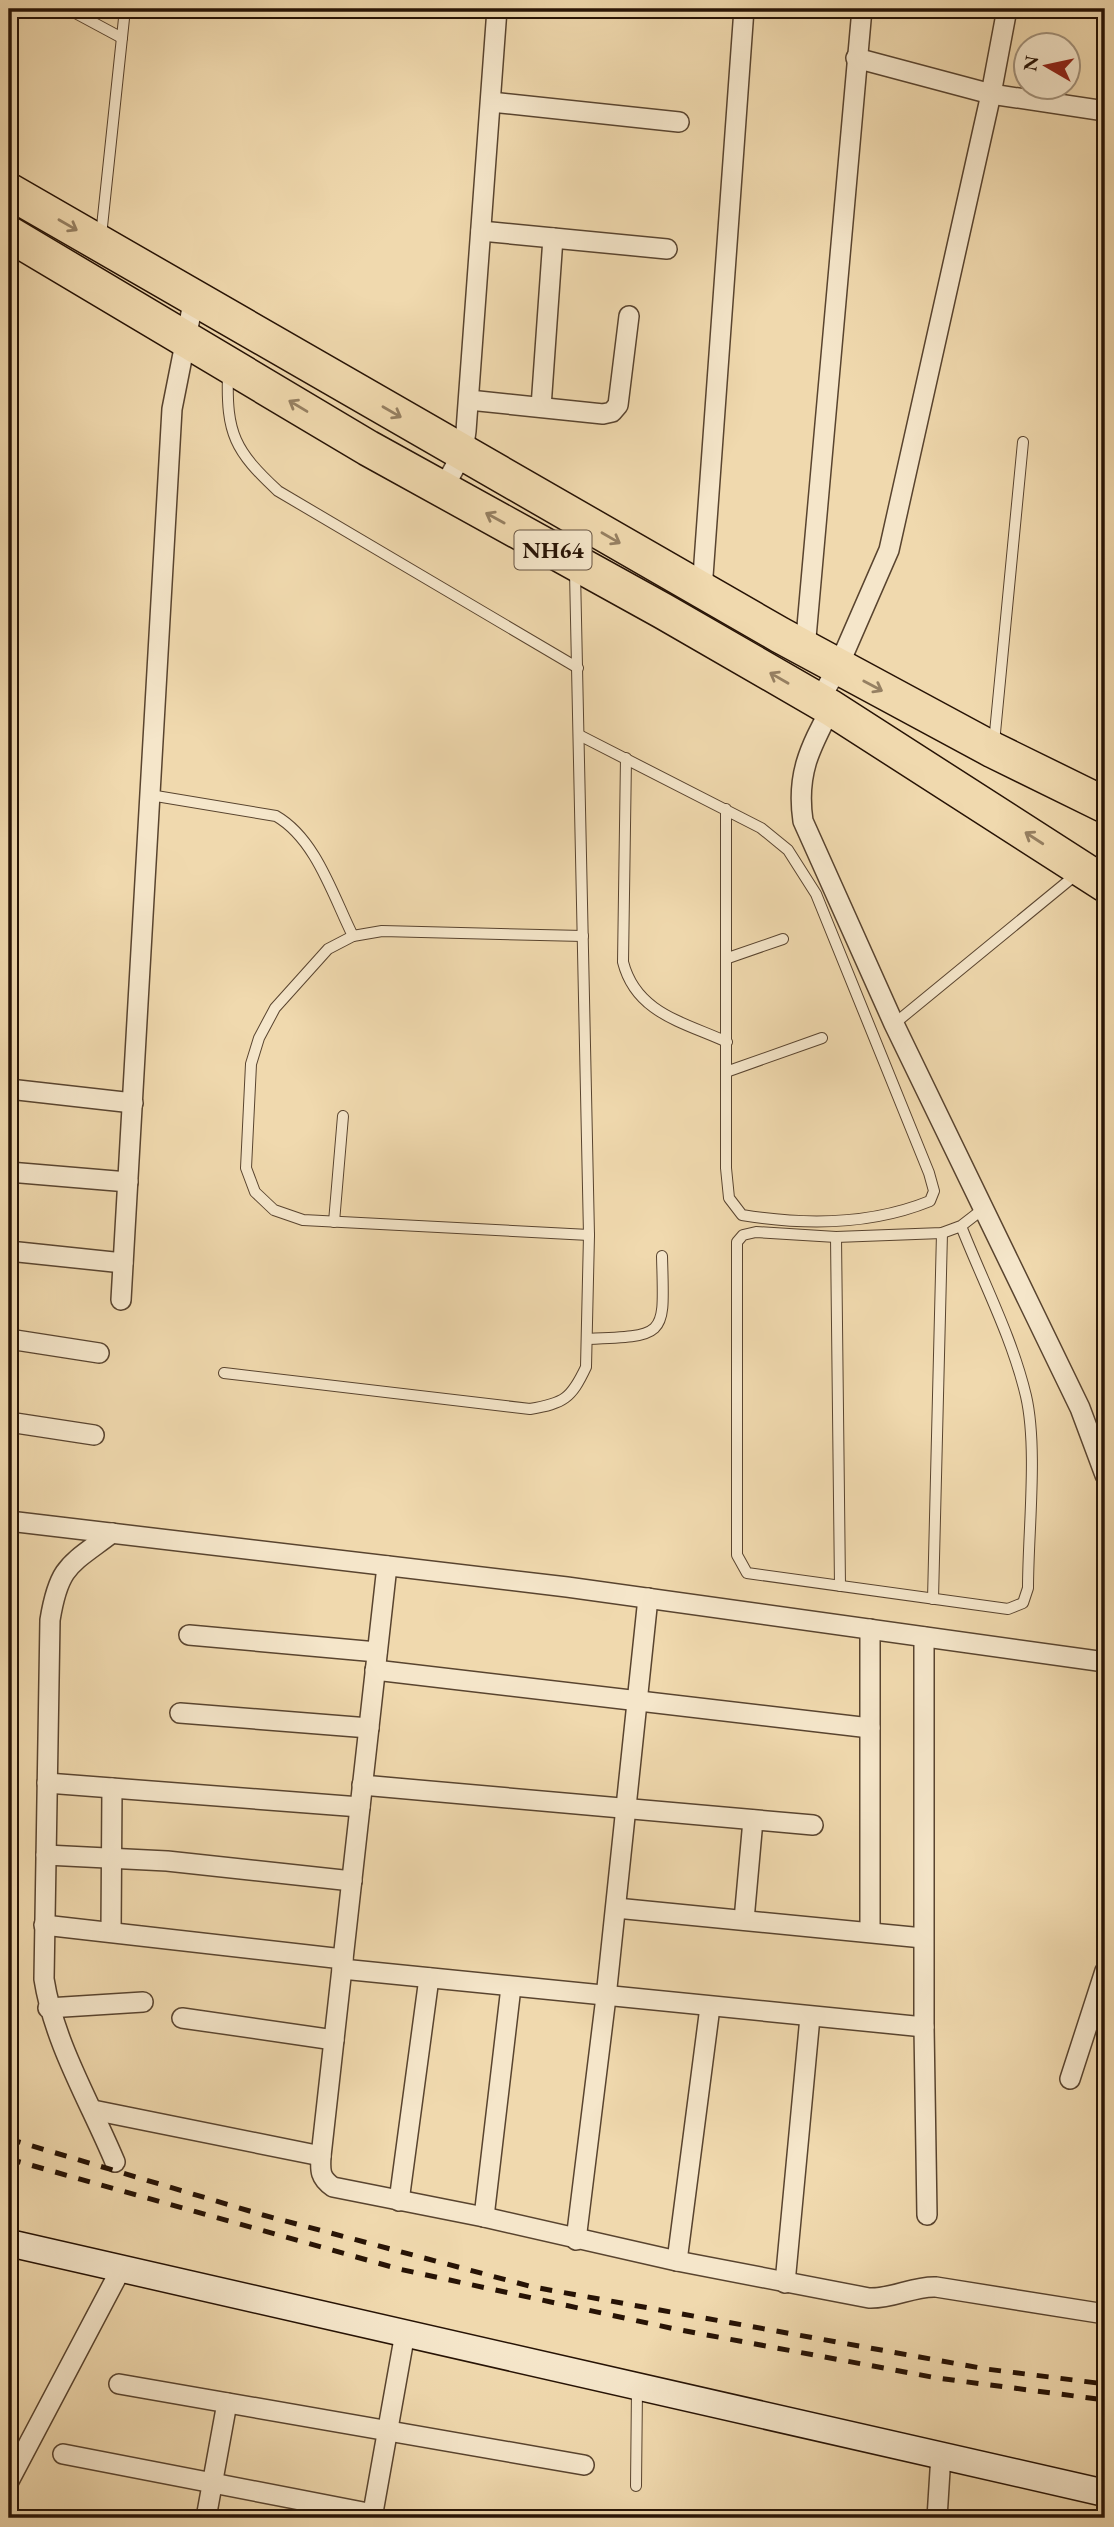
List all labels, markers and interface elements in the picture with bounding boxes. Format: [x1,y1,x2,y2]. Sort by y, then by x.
north arrow [1012,32,1082,102]
text: N [1017,53,1044,73]
one-way arrow [57,218,77,232]
one-way arrow [288,399,308,413]
one-way arrow [382,405,402,419]
one-way arrow [486,511,506,525]
road number: NH64 [514,530,592,570]
one-way arrow [600,531,620,545]
one-way arrow [769,671,790,684]
one-way arrow [862,679,883,693]
one-way arrow [1024,831,1044,845]

